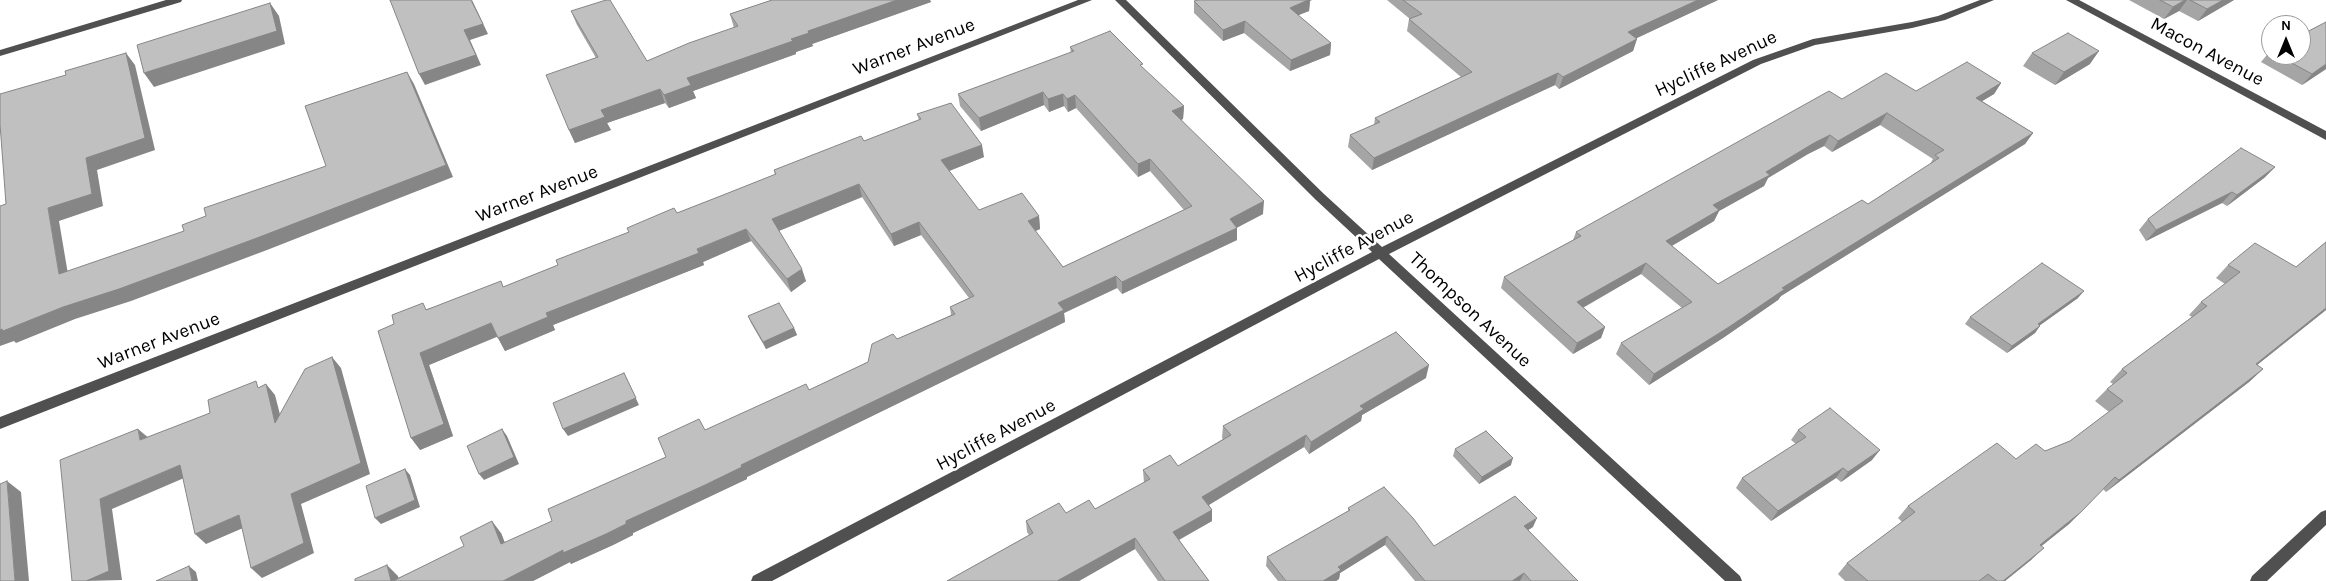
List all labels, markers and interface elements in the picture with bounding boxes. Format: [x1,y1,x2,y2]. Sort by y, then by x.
street label: Warner Avenue [850,13,978,81]
street label: Macon Avenue [2146,13,2268,91]
north arrow [2261,15,2311,65]
text: N [2281,17,2291,34]
street label: Hycliffe Avenue [1651,26,1781,102]
street label: Warner Avenue [473,160,601,228]
street label: Hycliffe Avenue [1290,206,1418,288]
street label: Thompson Avenue [1404,247,1536,373]
street label: Warner Avenue [95,307,223,375]
street label: Hycliffe Avenue [932,394,1060,476]

